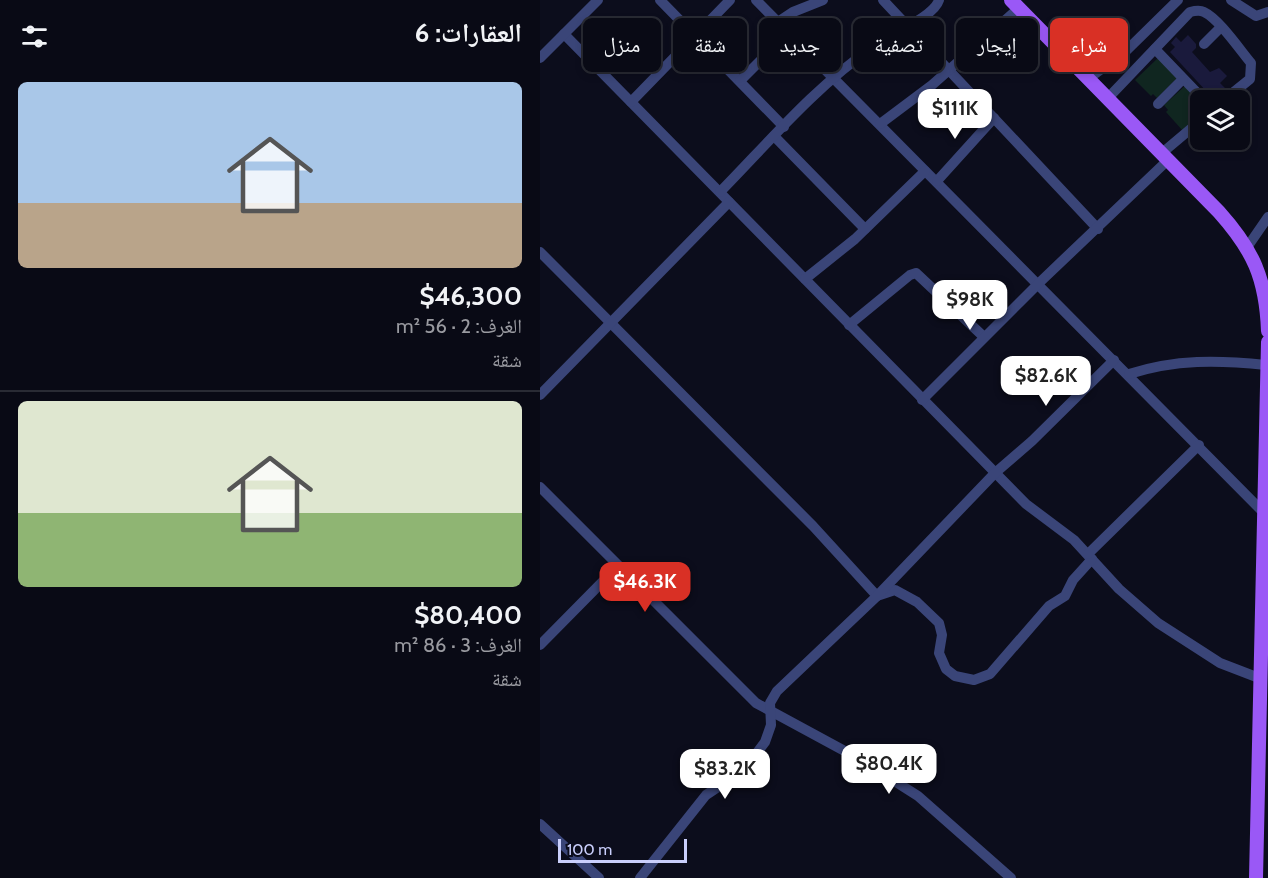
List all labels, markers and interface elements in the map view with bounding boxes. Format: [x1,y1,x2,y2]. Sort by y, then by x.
text: العقارات: 6 [415,17,522,49]
chip: منزل [583,18,661,72]
chip: شقة [673,18,747,72]
chip: جديد [759,18,841,72]
chip: تصفية [853,18,944,72]
chip: إيجار [956,18,1038,72]
chip: شراء [1050,18,1128,72]
icon: filters [18,20,51,53]
pin: $111K [913,89,997,140]
map controls [1190,90,1250,150]
button: layers [1190,90,1250,150]
text: $111K [932,96,978,120]
icon: home [216,121,324,229]
text: $46,300 [419,280,522,312]
pin: $98K [934,280,1006,331]
text: $98K [946,287,994,311]
text: الغرف: 2 · 56 m² [396,314,522,338]
text: شقة [492,348,522,372]
pin: $82.6K [997,356,1095,407]
text: $82.6K [1015,363,1077,387]
icon: home [216,440,324,548]
pin: $46.3K [596,562,694,613]
text: $46.3K [613,569,677,593]
text: $80,400 [414,599,522,631]
text: الغرف: 3 · 86 m² [394,633,522,657]
text: شقة [492,667,522,691]
pin: $80.4K [840,744,938,795]
pin: $83.2K [676,749,774,800]
text: $80.4K [856,751,922,775]
text: $83.2K [694,756,756,780]
scale bar [558,836,687,864]
text: 100 m [567,840,612,859]

